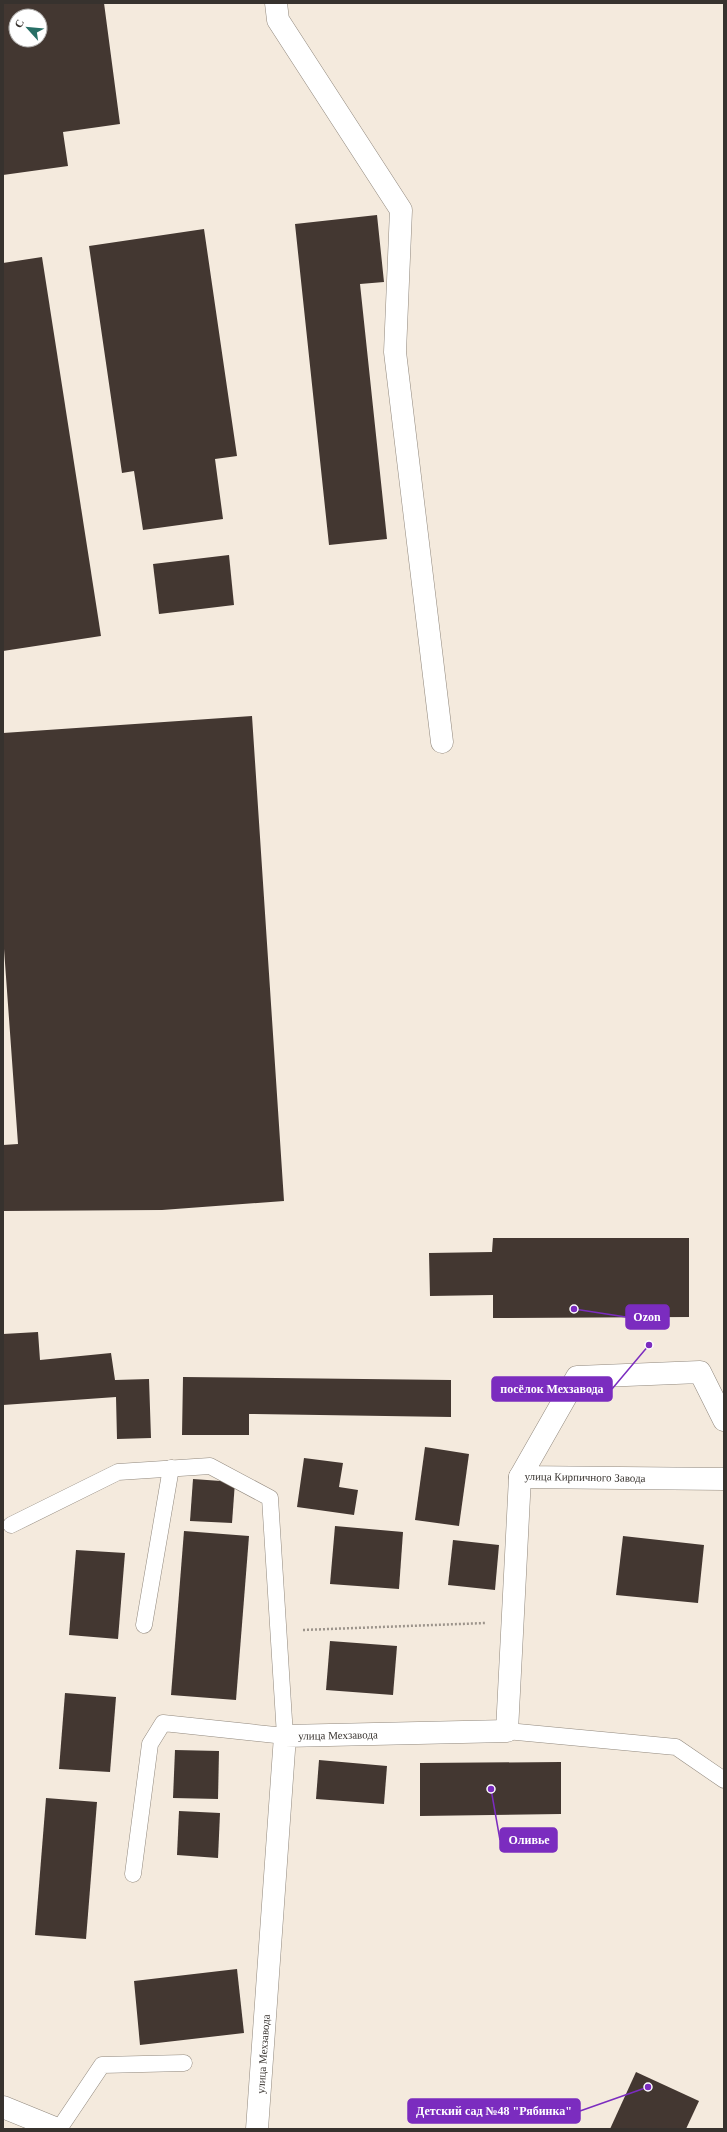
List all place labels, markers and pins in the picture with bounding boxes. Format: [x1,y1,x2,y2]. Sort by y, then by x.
callout: Ozon [626,1305,669,1329]
callout: посёлок Мехзавода [492,1377,612,1401]
callout: Оливье [500,1828,557,1852]
callout: Детский сад №48 "Рябинка" [408,2099,580,2123]

